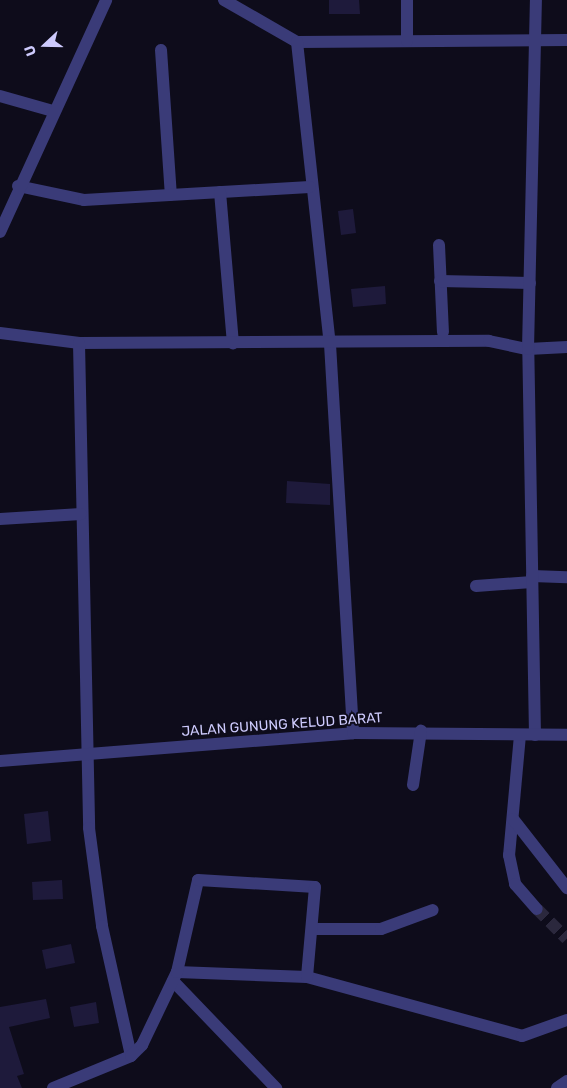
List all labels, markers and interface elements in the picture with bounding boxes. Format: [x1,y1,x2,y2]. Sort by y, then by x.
north arrow [20,20,70,70]
text: U [21,43,40,58]
street label: JALAN GUNUNG KELUD BARAT [181,710,383,740]

